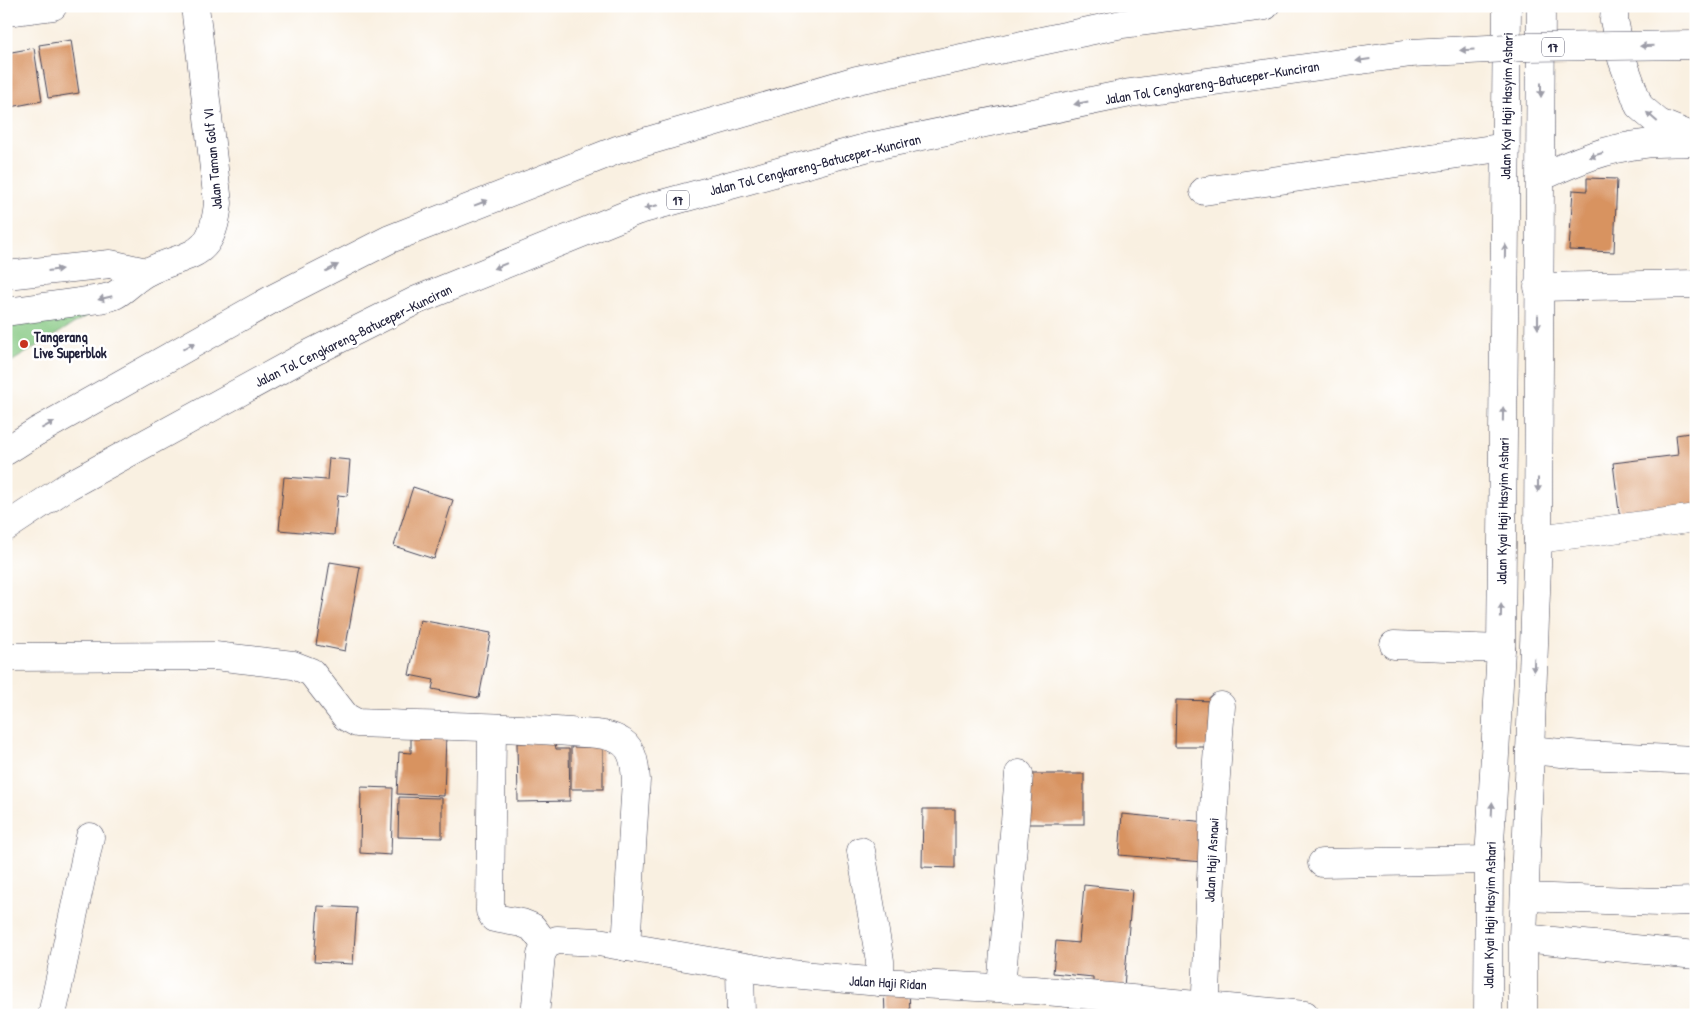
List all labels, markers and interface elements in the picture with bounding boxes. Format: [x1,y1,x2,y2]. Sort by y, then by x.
street label: Jalan Kyai Haji Hasyim Ashari [1495,32,1518,180]
road number: 17 [1542,38,1564,56]
one-way arrow [1639,42,1655,50]
one-way arrow [1459,47,1475,55]
street label: Jalan Tol Cengkareng–Batuceper–Kunciran [1103,56,1321,109]
one-way arrow [1355,56,1371,64]
one-way arrow [1537,82,1545,98]
one-way arrow [1074,99,1089,107]
street label: Jalan Taman Golf VI [198,108,226,210]
one-way arrow [1647,111,1659,123]
street label: Jalan Tol Cengkareng–Batuceper–Kunciran [707,129,923,200]
one-way arrow [1588,151,1603,159]
road number: 17 [667,190,689,210]
one-way arrow [474,199,488,207]
one-way arrow [644,203,659,211]
one-way arrow [1501,243,1509,259]
one-way arrow [493,263,507,271]
one-way arrow [325,264,339,272]
one-way arrow [47,265,63,273]
street label: Jalan Tol Cengkareng–Batuceper–Kunciran [251,279,455,392]
one-way arrow [97,294,112,302]
one-way arrow [1534,315,1542,331]
place label: Tangerang Live Superblok [33,327,107,364]
marker: Tangerang Live Superblok [18,338,30,350]
one-way arrow [183,341,196,350]
one-way arrow [1499,406,1507,422]
one-way arrow [41,421,54,430]
street label: Jalan Kyai Haji Hasyim Ashari [1491,437,1514,585]
one-way arrow [1534,477,1542,493]
one-way arrow [1497,603,1505,619]
one-way arrow [1529,657,1537,673]
one-way arrow [1489,800,1497,816]
street label: Jalan Haji Asnawi [1199,817,1224,903]
street label: Jalan Kyai Haji Hasyim Ashari [1478,841,1501,989]
street label: Jalan Haji Ridan [849,970,927,995]

